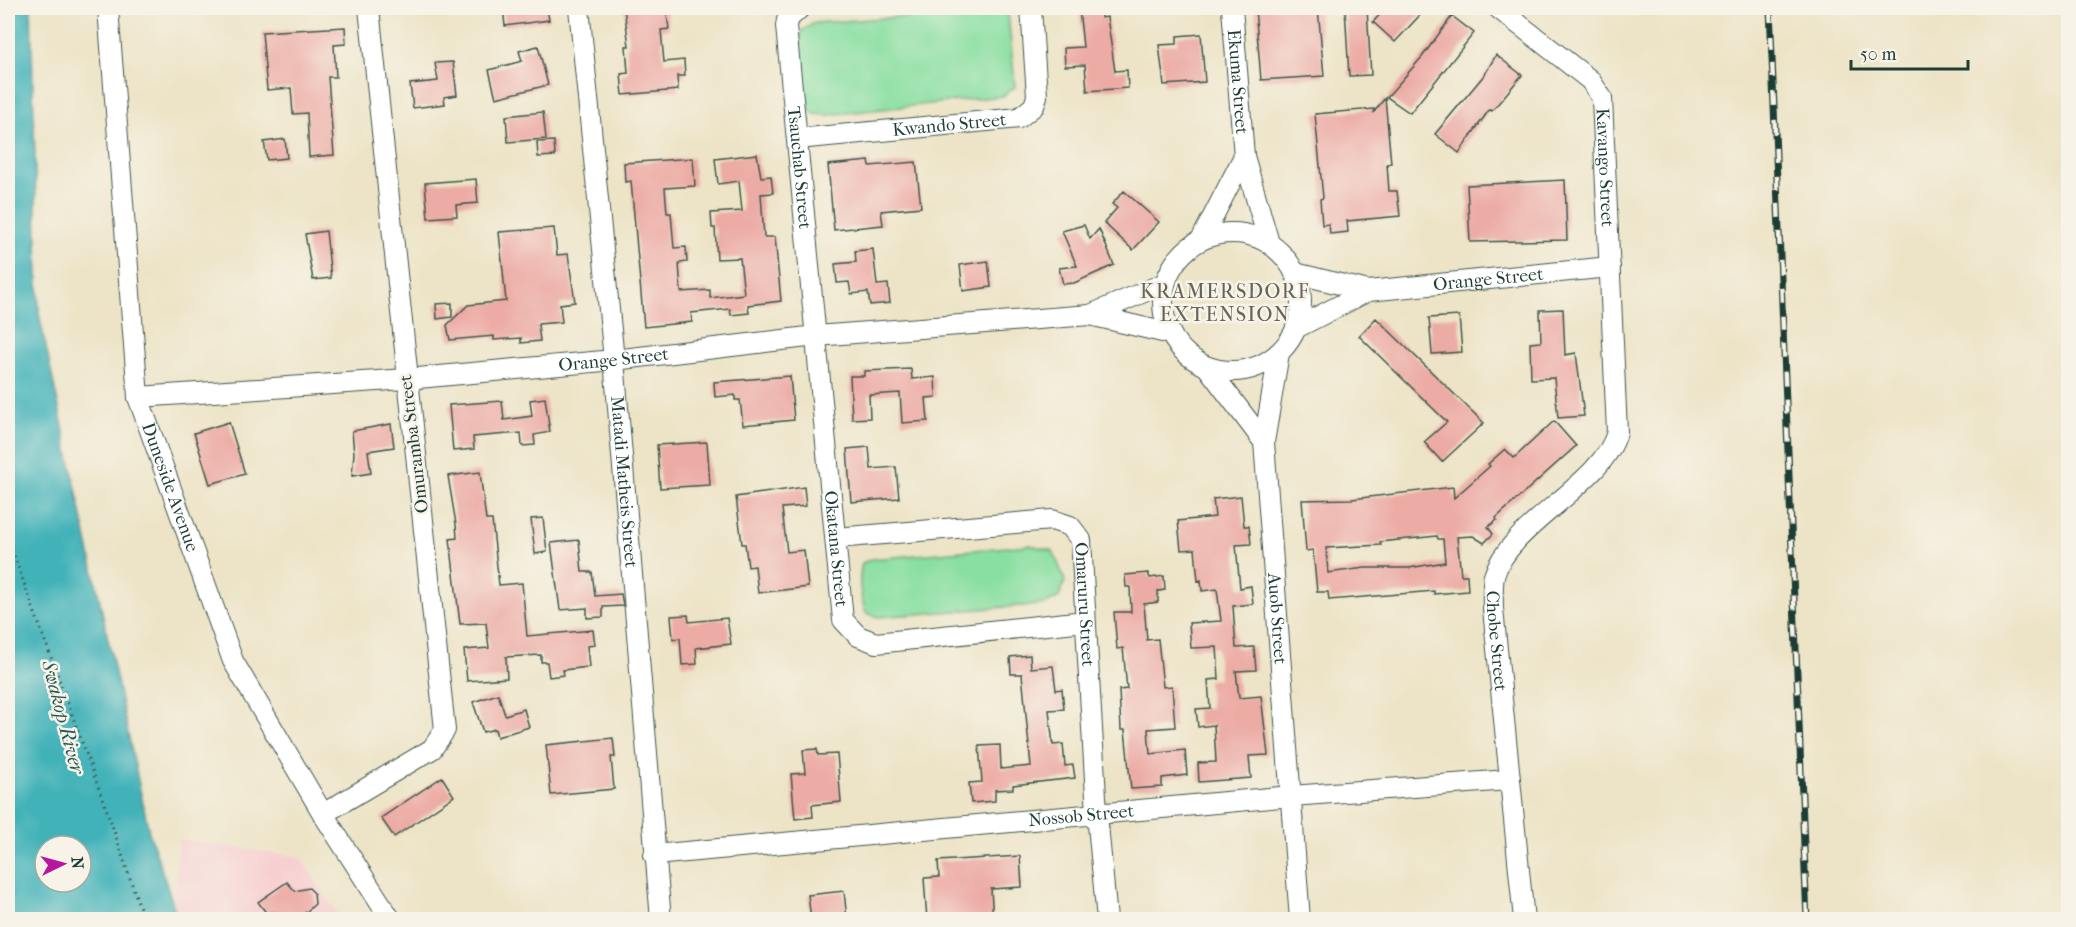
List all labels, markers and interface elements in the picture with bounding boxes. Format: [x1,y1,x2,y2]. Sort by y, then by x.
street label: Ekuma Street [1223,28,1253,136]
scale bar [1851,33,1968,71]
text: 50 m [1860,44,1897,65]
street label: Tsauchab Street [783,105,816,230]
street label: Kavango Street [1592,108,1618,228]
street label: Kwando Street [891,109,1008,140]
street label: Orange Street [1432,263,1545,295]
district label: KRAMERSDORF EXTENSION [1140,280,1310,326]
street label: Orange Street [557,343,670,376]
street label: Omuramba Street [395,373,433,514]
street label: Matadi Matheis Street [607,395,642,569]
street label: Duneside Avenue [138,420,203,555]
street label: Okatana Street [820,490,852,608]
street label: Omaruru Street [1071,541,1099,668]
street label: Auob Street [1263,571,1291,665]
street label: Chobe Street [1482,591,1512,693]
water label: Swakop River [37,657,90,778]
street label: Nossob Street [1028,800,1135,831]
north arrow [33,834,93,894]
text: N [67,856,88,870]

